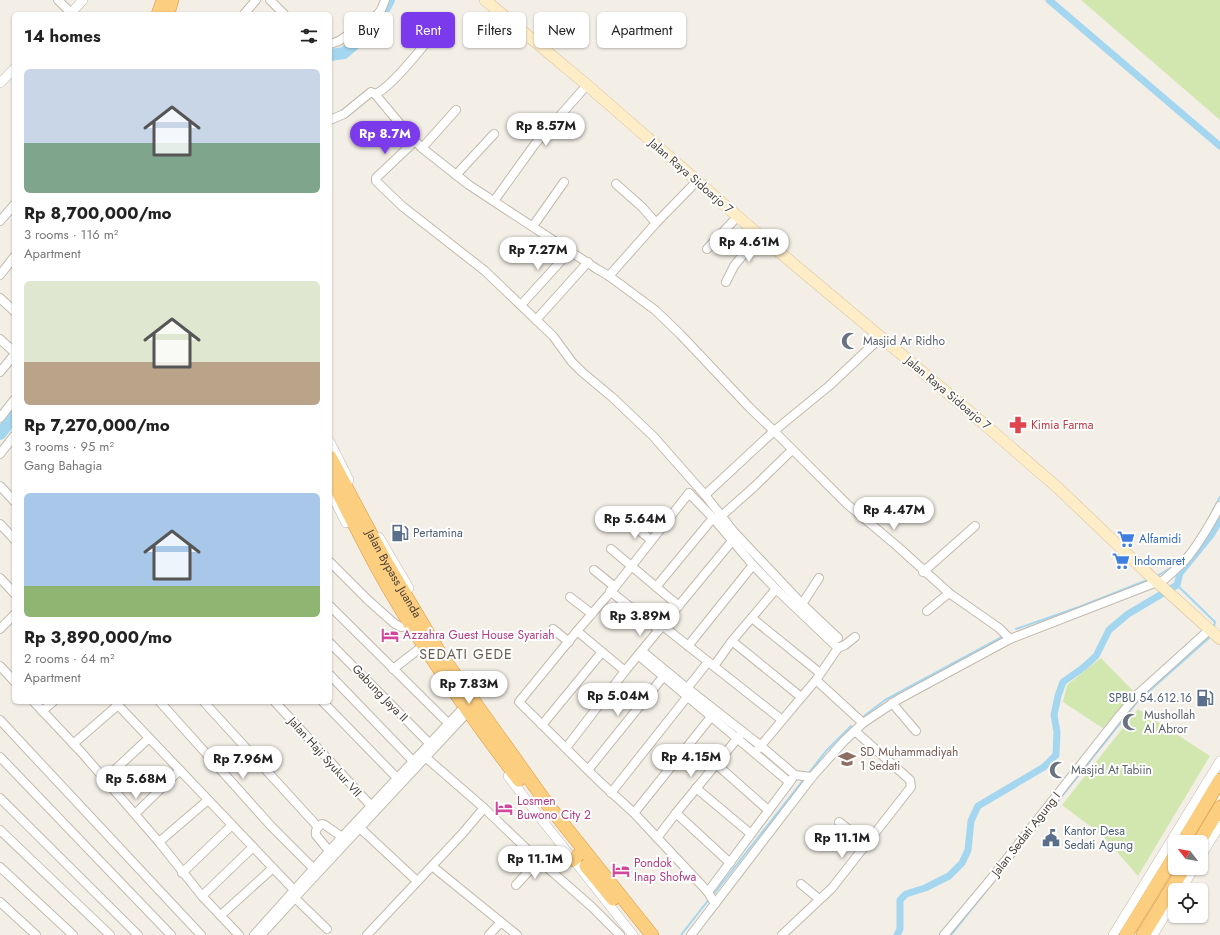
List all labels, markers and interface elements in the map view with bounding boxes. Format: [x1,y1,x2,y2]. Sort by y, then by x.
chip: Buy [344,12,393,48]
chip: Rent [401,12,455,48]
chip: Filters [463,12,526,48]
chip: New [534,12,589,48]
chip: Apartment [597,12,686,48]
text: 14 homes [24,24,101,48]
icon: filters [298,25,320,47]
icon: home [136,95,208,167]
pin: Rp 8.57M [505,113,587,147]
text: Rp 8.57M [516,116,576,135]
pin: Rp 8.7M [348,121,422,155]
text: Rp 8.7M [359,124,411,143]
street label: Jalan Raya Sidoarjo 7 [643,133,738,218]
text: Rp 8,700,000/mo [24,201,172,225]
text: 3 rooms · 116 m² [24,225,118,244]
pin: Rp 4.61M [708,229,790,263]
text: Rp 4.61M [719,232,779,251]
pin: Rp 7.27M [497,237,579,271]
text: Rp 7.27M [508,240,568,259]
text: Apartment [24,244,81,263]
icon: home [136,307,208,379]
mosque icon: Masjid Ar Ridho [840,331,860,351]
place label: Masjid Ar Ridho [863,332,946,350]
street label: Jalan Raya Sidoarjo 7 [900,351,995,435]
text: Rp 7,270,000/mo [24,413,170,437]
pharmacy icon: Kimia Farma [1008,415,1028,435]
place label: Kimia Farma [1031,416,1094,434]
text: 3 rooms · 95 m² [24,437,114,456]
text: Gang Bahagia [24,456,102,475]
pin: Rp 4.47M [853,497,935,531]
text: Rp 4.47M [863,500,925,519]
pin: Rp 5.64M [594,506,676,540]
text: Rp 5.64M [604,509,666,528]
icon: home [136,519,208,591]
fuel station icon: Pertamina [390,523,410,543]
place label: Pertamina [413,524,463,542]
street label: Jalan Bypass Juanda [360,525,426,621]
supermarket icon: Alfamidi [1116,529,1136,549]
place label: Alfamidi [1139,530,1181,548]
supermarket icon: Indomaret [1111,551,1131,571]
place label: Indomaret [1134,552,1185,570]
pin: Rp 3.89M [599,603,681,637]
text: Rp 3.89M [610,606,670,625]
text: Rp 3,890,000/mo [24,625,172,649]
hotel icon: Azzahra Guest House Syariah [380,625,400,645]
place label: Azzahra Guest House Syariah [403,626,555,644]
district label: SEDATI GEDE [419,644,513,664]
text: 2 rooms · 64 m² [24,649,114,668]
street label: Gabung Jaya II [348,660,412,726]
text: Apartment [24,668,81,687]
pin: Rp 7.83M [428,671,510,705]
text: Rp 7.83M [440,674,498,693]
pin: Rp 5.04M [577,683,659,717]
text: Rp 5.04M [587,686,649,705]
fuel station icon: SPBU 54.612.16 [1195,688,1215,708]
place label: SPBU 54.612.16 [1109,689,1192,707]
place label: Mushollah Al Abror [1144,706,1195,738]
street label: Jalan Haji Syukur VII [283,711,366,801]
mosque icon: Mushollah Al Abror [1121,712,1141,732]
place label: SD Muhammadiyah 1 Sedati [860,743,958,775]
pin: Rp 4.15M [650,744,732,778]
pin: Rp 7.96M [202,746,284,780]
text: Rp 4.15M [661,747,721,766]
text: Rp 7.96M [213,749,273,768]
school or university icon: SD Muhammadiyah 1 Sedati [837,749,857,769]
mosque icon: Masjid At Tabiin [1048,760,1068,780]
place label: Masjid At Tabiin [1071,761,1152,779]
pin: Rp 5.68M [95,766,177,800]
text: Rp 5.68M [105,769,167,788]
street label: Jalan Sedati Agung I [986,788,1065,882]
place label: Losmen Buwono City 2 [517,792,591,824]
hotel icon: Losmen Buwono City 2 [494,798,514,818]
place label: Kantor Desa Sedati Agung [1064,822,1133,854]
pin: Rp 11.1M [801,825,883,859]
text: Rp 11.1M [814,828,870,847]
public building icon: Kantor Desa Sedati Agung [1041,828,1061,848]
north arrow [1168,835,1208,875]
map controls [1168,835,1208,923]
pin: Rp 11.1M [494,846,576,880]
text: Rp 11.1M [507,849,563,868]
place label: Pondok Inap Shofwa [634,854,696,886]
hotel icon: Pondok Inap Shofwa [611,860,631,880]
button: locate [1168,883,1208,923]

